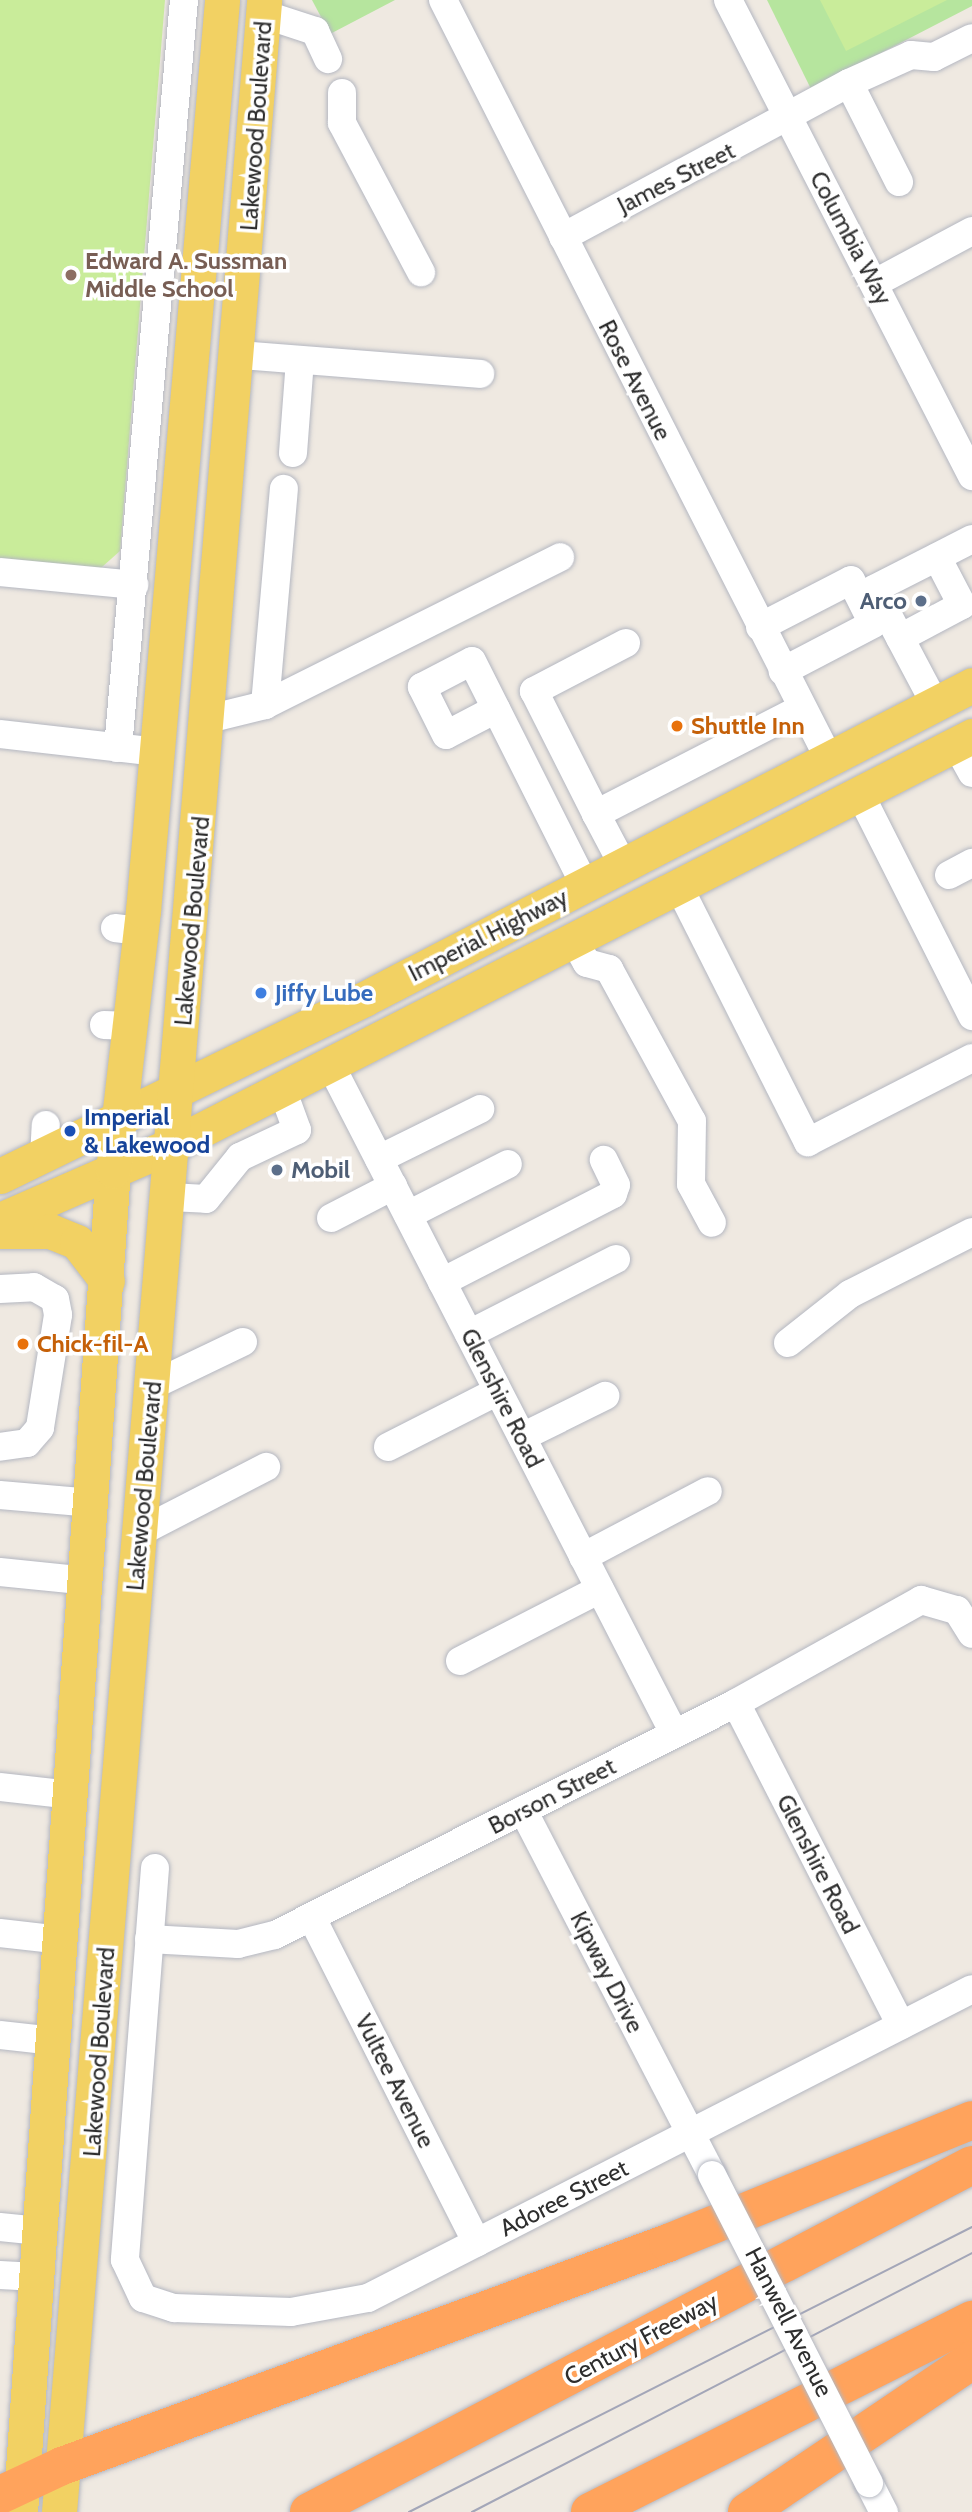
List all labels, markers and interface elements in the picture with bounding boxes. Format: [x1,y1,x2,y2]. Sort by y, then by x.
street label: Lakewood Boulevard [234,20,278,232]
street label: James Street [613,136,739,220]
street label: Columbia Way [804,166,898,310]
place label: Edward A. Sussman Middle School [85,247,287,303]
marker: Edward A. Sussman Middle School [63,267,79,283]
street label: Rose Avenue [592,315,678,445]
place label: Arco [860,587,907,615]
marker: Arco [913,593,929,609]
place label: Shuttle Inn [691,712,805,740]
marker: Shuttle Inn [669,718,685,734]
street label: Lakewood Boulevard [169,815,215,1027]
street label: Imperial Highway [404,882,572,988]
place label: Jiffy Lube [275,979,373,1007]
marker: Jiffy Lube [253,985,269,1001]
place label: Imperial & Lakewood [84,1103,210,1159]
marker: Imperial & Lakewood [62,1123,78,1139]
place label: Mobil [291,1156,350,1184]
marker: Mobil [269,1162,285,1178]
street label: Glenshire Road [455,1324,549,1472]
place label: Chick-fil-A [37,1330,148,1358]
marker: Chick-fil-A [15,1336,31,1352]
street label: Lakewood Boulevard [121,1380,167,1592]
street label: Borson Street [484,1752,620,1840]
street label: Glenshire Road [771,1790,865,1938]
street label: Kipway Drive [564,1907,650,2037]
street label: Lakewood Boulevard [77,1946,121,2158]
street label: Vultee Avenue [349,2009,441,2153]
street label: Adoree Street [495,2153,633,2243]
street label: Hanwell Avenue [739,2242,839,2402]
street label: Century Freeway [559,2286,723,2392]

